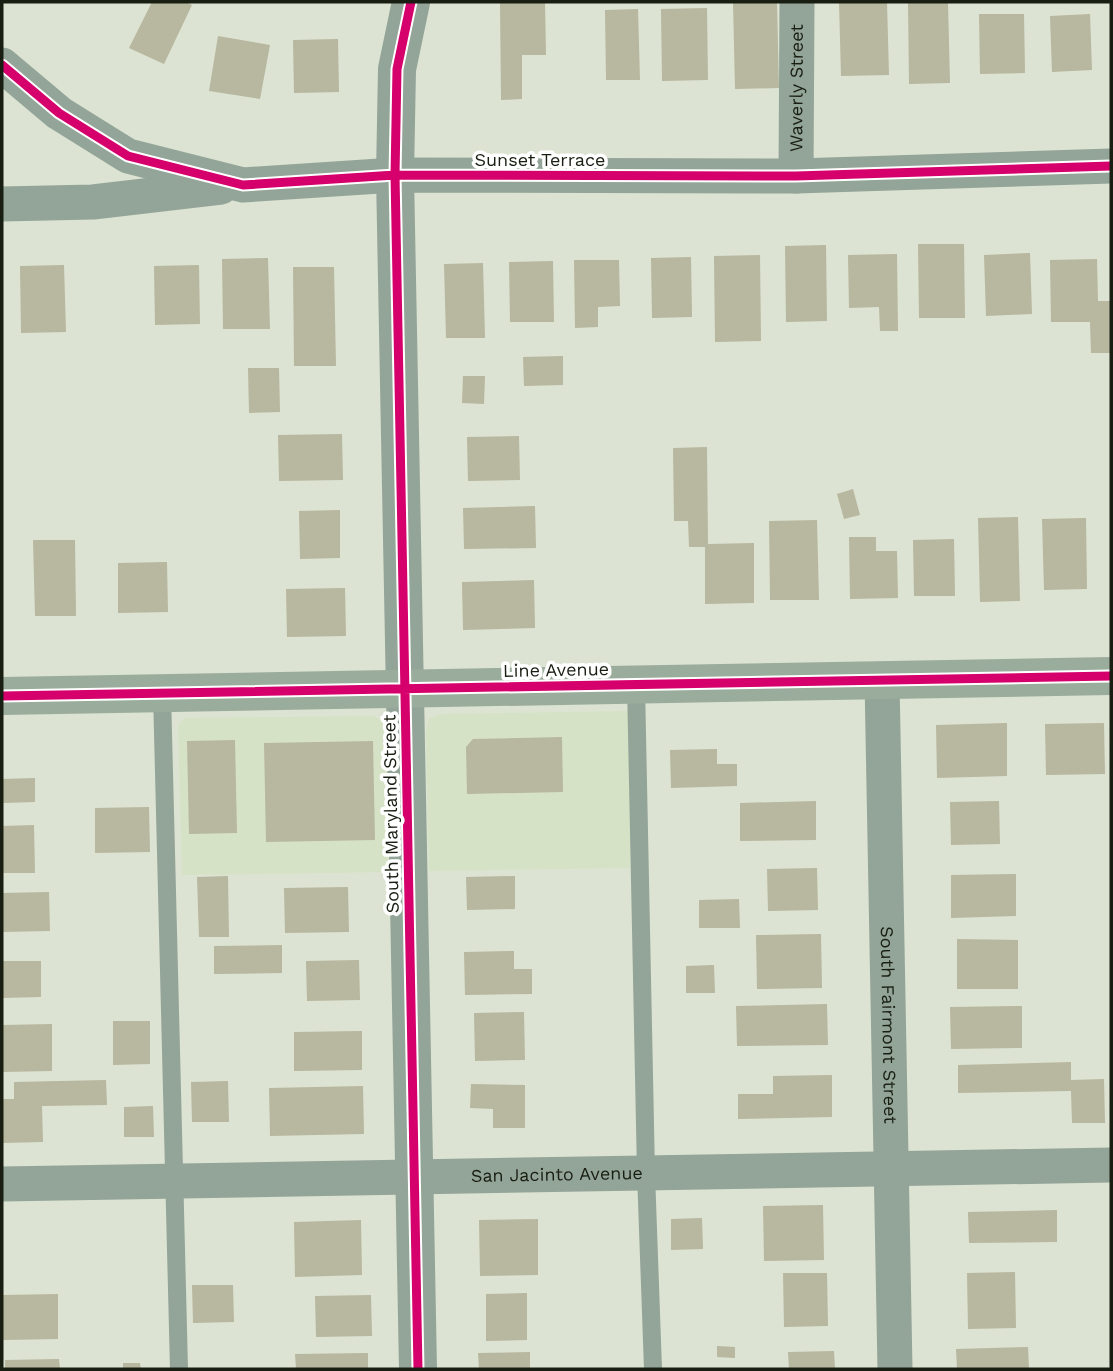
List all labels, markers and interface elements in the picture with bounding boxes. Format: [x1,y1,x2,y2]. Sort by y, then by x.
street label: Waverly Street [785,24,807,152]
street label: Sunset Terrace [475,149,605,170]
street label: Line Avenue [503,658,609,681]
street label: South Maryland Street [378,714,403,914]
street label: South Fairmont Street [877,926,901,1124]
street label: San Jacinto Avenue [471,1162,643,1186]

